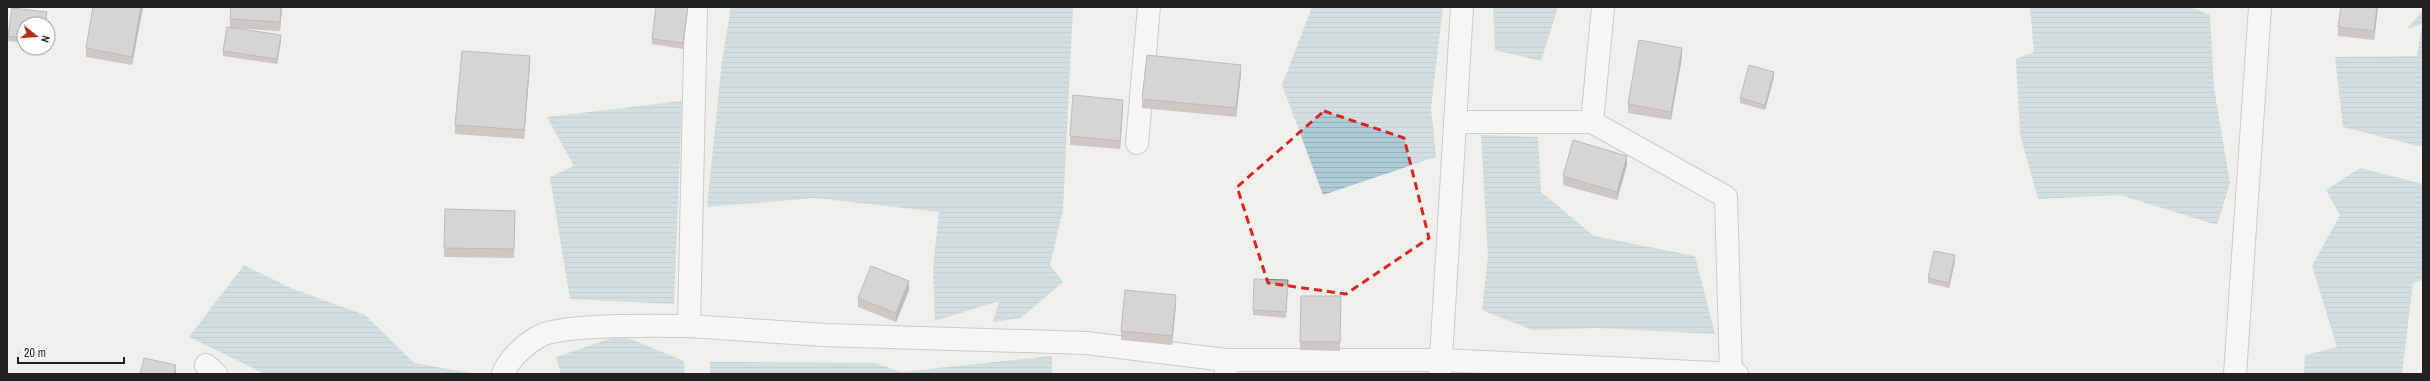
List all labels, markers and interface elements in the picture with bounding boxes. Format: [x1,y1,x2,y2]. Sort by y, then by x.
north arrow [16,16,56,56]
text: N [38,34,53,44]
scale bar [18,339,124,365]
text: 20 m [24,345,46,361]

